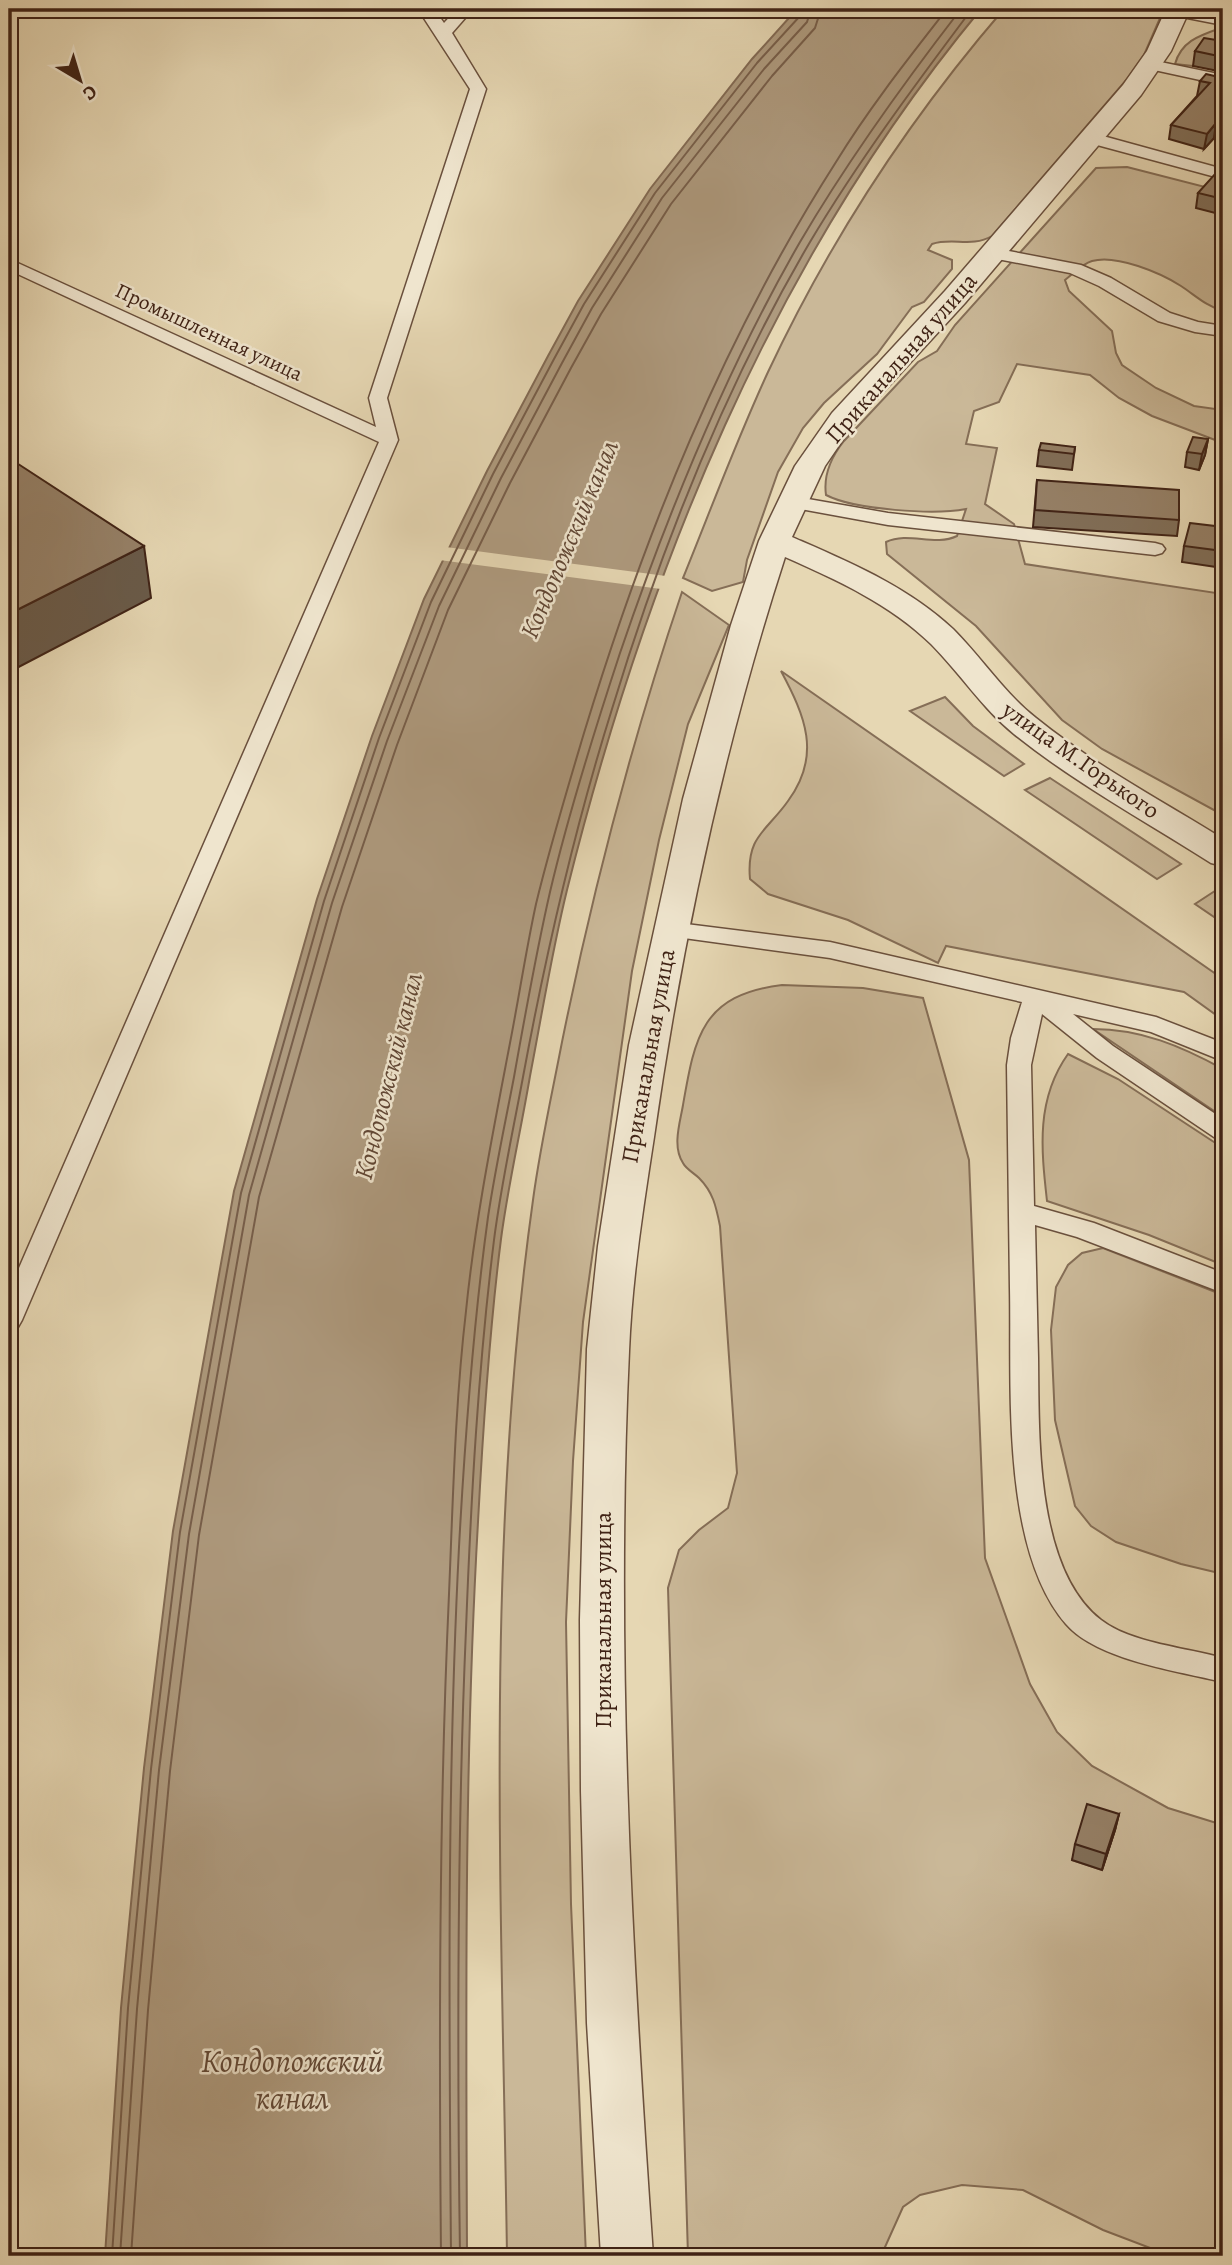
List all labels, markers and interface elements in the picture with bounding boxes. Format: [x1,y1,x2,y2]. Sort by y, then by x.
north arrow [46,46,116,116]
text: С [77,79,102,106]
street label: Приканальная улица [818,266,984,450]
street label: Промышленная улица [111,276,308,388]
water label: Кондопожский канал [512,434,627,644]
street label: улица М.Горького [995,693,1166,826]
street label: Приканальная улица [613,946,683,1166]
water label: Кондопожский канал [346,968,431,1183]
street label: Приканальная улица [587,1512,619,1728]
water label: Кондопожский канал [201,2039,383,2120]

